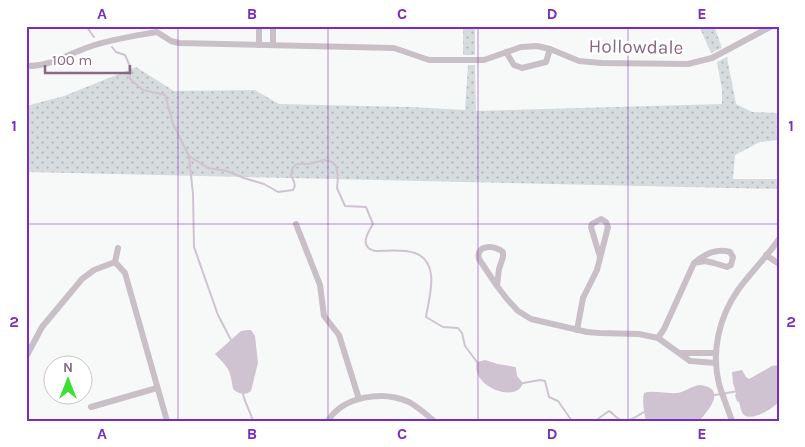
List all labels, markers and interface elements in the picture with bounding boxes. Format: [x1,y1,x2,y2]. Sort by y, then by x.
text: A [97,4,107,23]
text: B [247,4,257,23]
text: C [397,4,407,23]
text: D [547,4,558,23]
text: E [697,4,707,23]
street label: Hollowdale [588,35,684,59]
scale bar [45,42,130,74]
text: 100 m [52,51,92,69]
text: 1 [11,116,17,135]
text: 1 [788,116,794,135]
text: 2 [9,312,19,331]
text: 2 [786,312,796,331]
north arrow [42,354,92,404]
text: N [63,359,73,376]
text: A [97,424,107,443]
text: B [247,424,257,443]
text: C [397,424,407,443]
text: D [547,424,558,443]
text: E [697,424,707,443]

